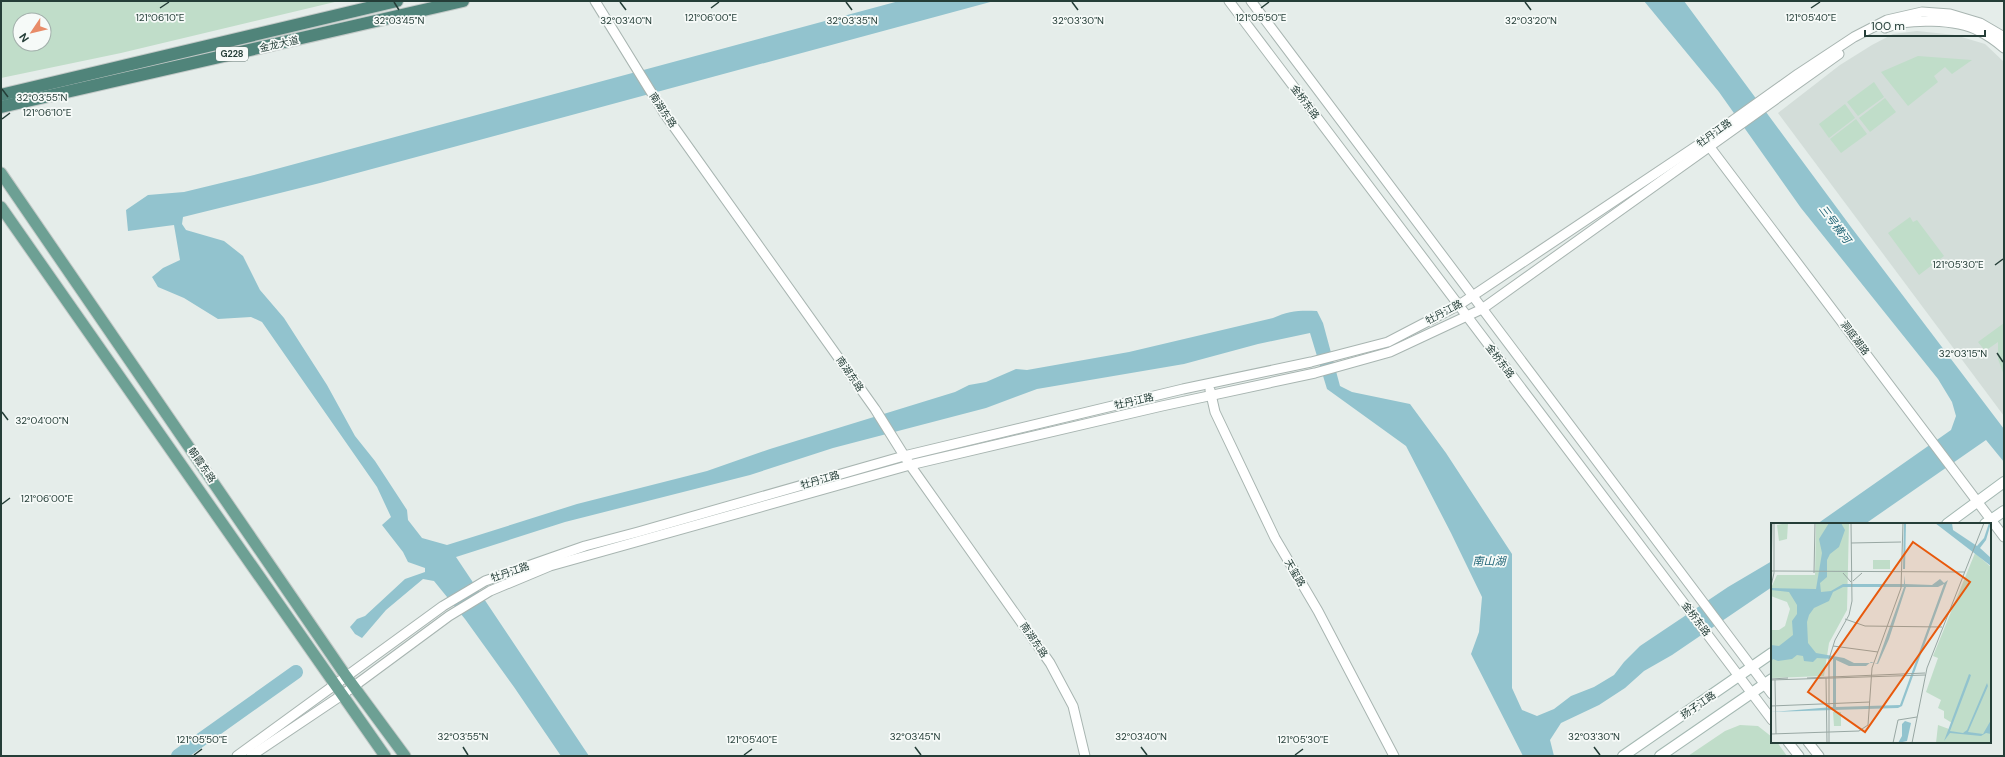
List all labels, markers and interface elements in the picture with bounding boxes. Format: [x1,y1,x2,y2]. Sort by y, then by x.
text: 121°06'10"E [136,11,185,24]
text: 121°06'00"E [685,11,738,24]
text: 121°05'50"E [1236,11,1287,24]
text: 121°05'40"E [1786,11,1837,24]
north arrow [12,12,52,52]
scale bar [1865,12,1985,38]
text: 32°03'45"N [374,14,424,27]
text: 32°03'40"N [600,14,652,27]
text: 32°03'35"N [826,14,878,27]
text: 32°03'30"N [1052,14,1104,27]
text: 32°03'20"N [1505,14,1557,27]
text: 100 m [1871,18,1905,34]
text: N [16,30,32,45]
street label: 金龙大道 [258,33,300,55]
road number: G228 [216,47,248,61]
street label: 金桥东路 [1288,82,1322,122]
street label: 南湖东路 [646,90,680,130]
text: 32°03'55"N [17,91,68,104]
text: 121°06'10"E [23,106,72,119]
street label: 牡丹江路 [1694,116,1734,150]
water label: 三号横河 [1816,202,1855,247]
text: 121°05'30"E [1932,258,1984,271]
street label: 牡丹江路 [1423,297,1465,327]
street label: 洞庭湖路 [1838,318,1872,358]
street label: 金桥东路 [1483,341,1517,381]
text: 32°03'15"N [1939,347,1987,360]
street label: 南湖东路 [833,354,867,394]
street label: 牡丹江路 [1113,390,1155,412]
text: 32°04'00"N [15,414,69,427]
street label: 朝霞东路 [185,445,219,485]
street label: 牡丹江路 [799,468,841,492]
text: 121°06'00"E [21,492,74,505]
inset map [1771,523,1991,743]
water label: 南山湖 [1473,554,1507,568]
street label: 天玺路 [1282,557,1308,589]
street label: 牡丹江路 [489,559,531,585]
street label: 金桥东路 [1679,599,1713,639]
street label: 南湖东路 [1017,620,1051,660]
street label: 扬子江路 [1678,688,1718,722]
text: 32°03'55"N [438,730,489,743]
text: 32°03'45"N [890,730,940,743]
text: 32°03'40"N [1115,730,1167,743]
text: 32°03'30"N [1568,730,1620,743]
text: 121°05'50"E [177,733,228,746]
text: 121°05'40"E [727,733,778,746]
text: 121°05'30"E [1277,733,1329,746]

